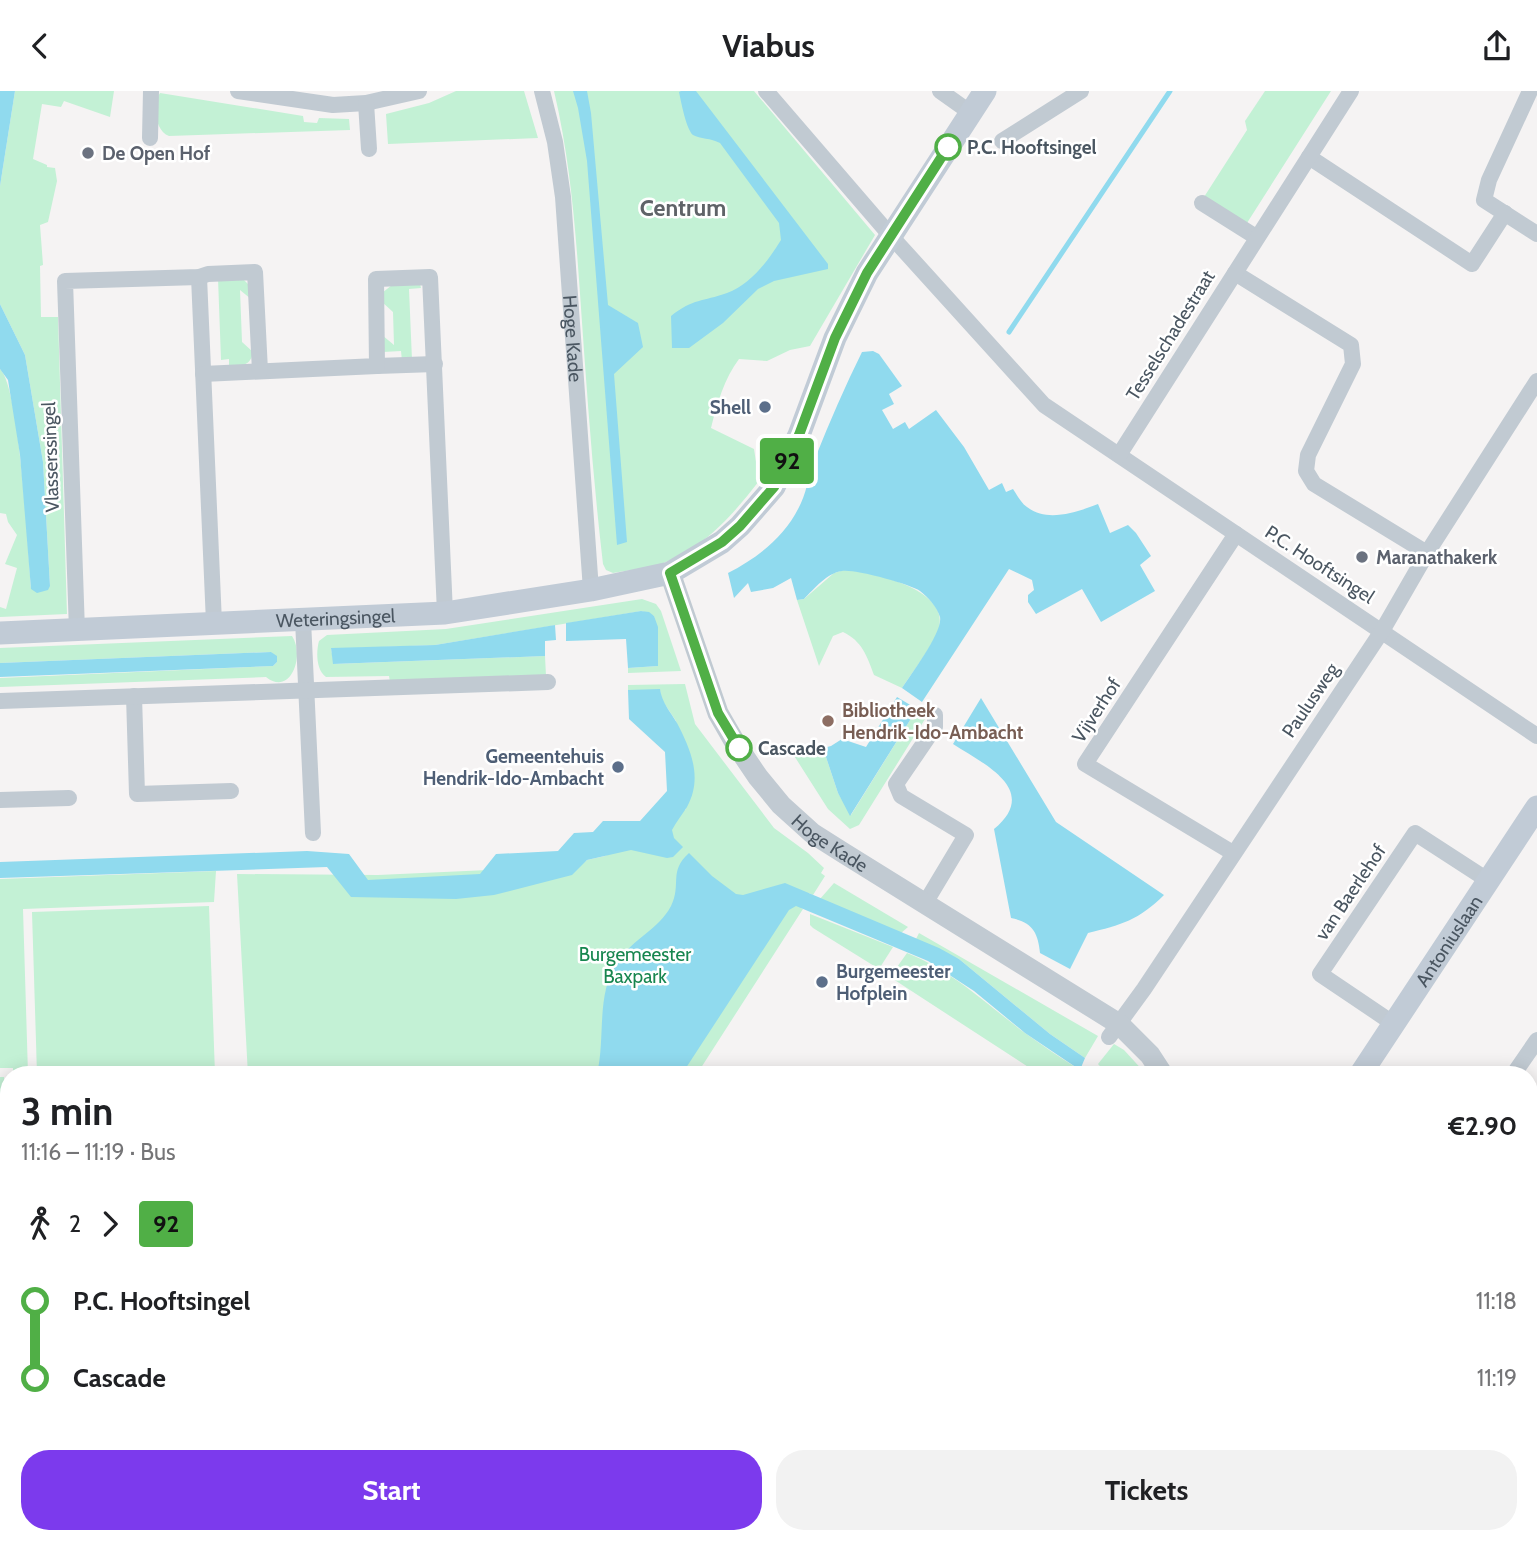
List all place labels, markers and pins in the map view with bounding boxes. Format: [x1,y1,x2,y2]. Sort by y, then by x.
marker: P.C. Hooftsingel [935,134,961,160]
place label: P.C. Hooftsingel [967,136,1097,159]
place label: De Open Hof [102,142,211,165]
marker: De Open Hof [80,145,96,161]
place label: Shell [710,396,751,419]
marker: Shell [757,399,773,415]
place label: Maranathakerk [1376,546,1498,569]
marker: Maranathakerk [1354,549,1370,565]
place label: Bibliotheek Hendrik-Ido-Ambacht [842,699,1024,744]
marker: Bibliotheek Hendrik-Ido-Ambacht [820,713,836,729]
marker: Cascade [726,735,752,761]
place label: Cascade [758,737,826,760]
place label: Gemeentehuis Hendrik-Ido-Ambacht [423,745,604,790]
marker: Gemeentehuis Hendrik-Ido-Ambacht [610,759,626,775]
place label: Burgemeester Hofplein [836,960,951,1005]
marker: Burgemeester Hofplein [814,974,830,990]

